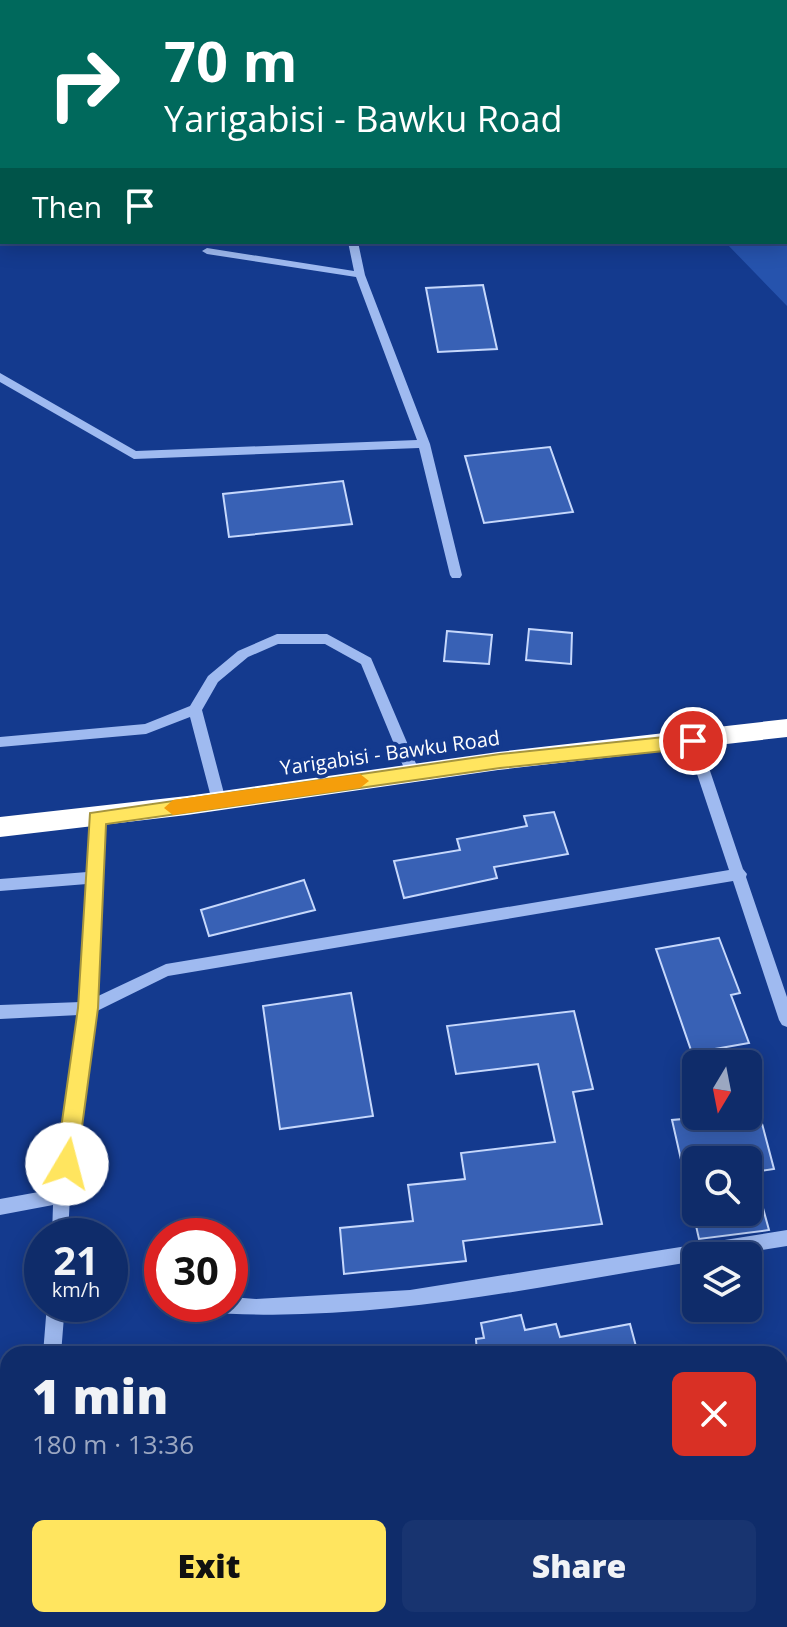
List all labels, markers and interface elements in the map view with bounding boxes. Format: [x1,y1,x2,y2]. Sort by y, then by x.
text: 70 m [164,22,298,98]
icon: right [32,32,136,136]
text: Yarigabisi - Bawku Road [164,94,563,143]
icon: arrive [118,184,162,228]
text: Then [32,186,102,227]
pin [659,707,727,775]
icon: arrive [671,719,715,763]
street label: Yarigabisi - Bawku Road [278,724,501,781]
north arrow [682,1050,762,1130]
map controls [682,1050,762,1322]
position arrow [25,1122,109,1206]
button: search [682,1146,762,1226]
speed limit sign: 30 [144,1218,248,1322]
text: 21 [53,1232,99,1287]
button: layers [682,1242,762,1322]
text: km/h [52,1276,100,1303]
text: 1 min [32,1363,168,1428]
button: close [672,1372,756,1456]
text: 180 m · 13:36 [32,1426,194,1462]
button: Exit [32,1520,386,1612]
button: Share [402,1520,756,1612]

